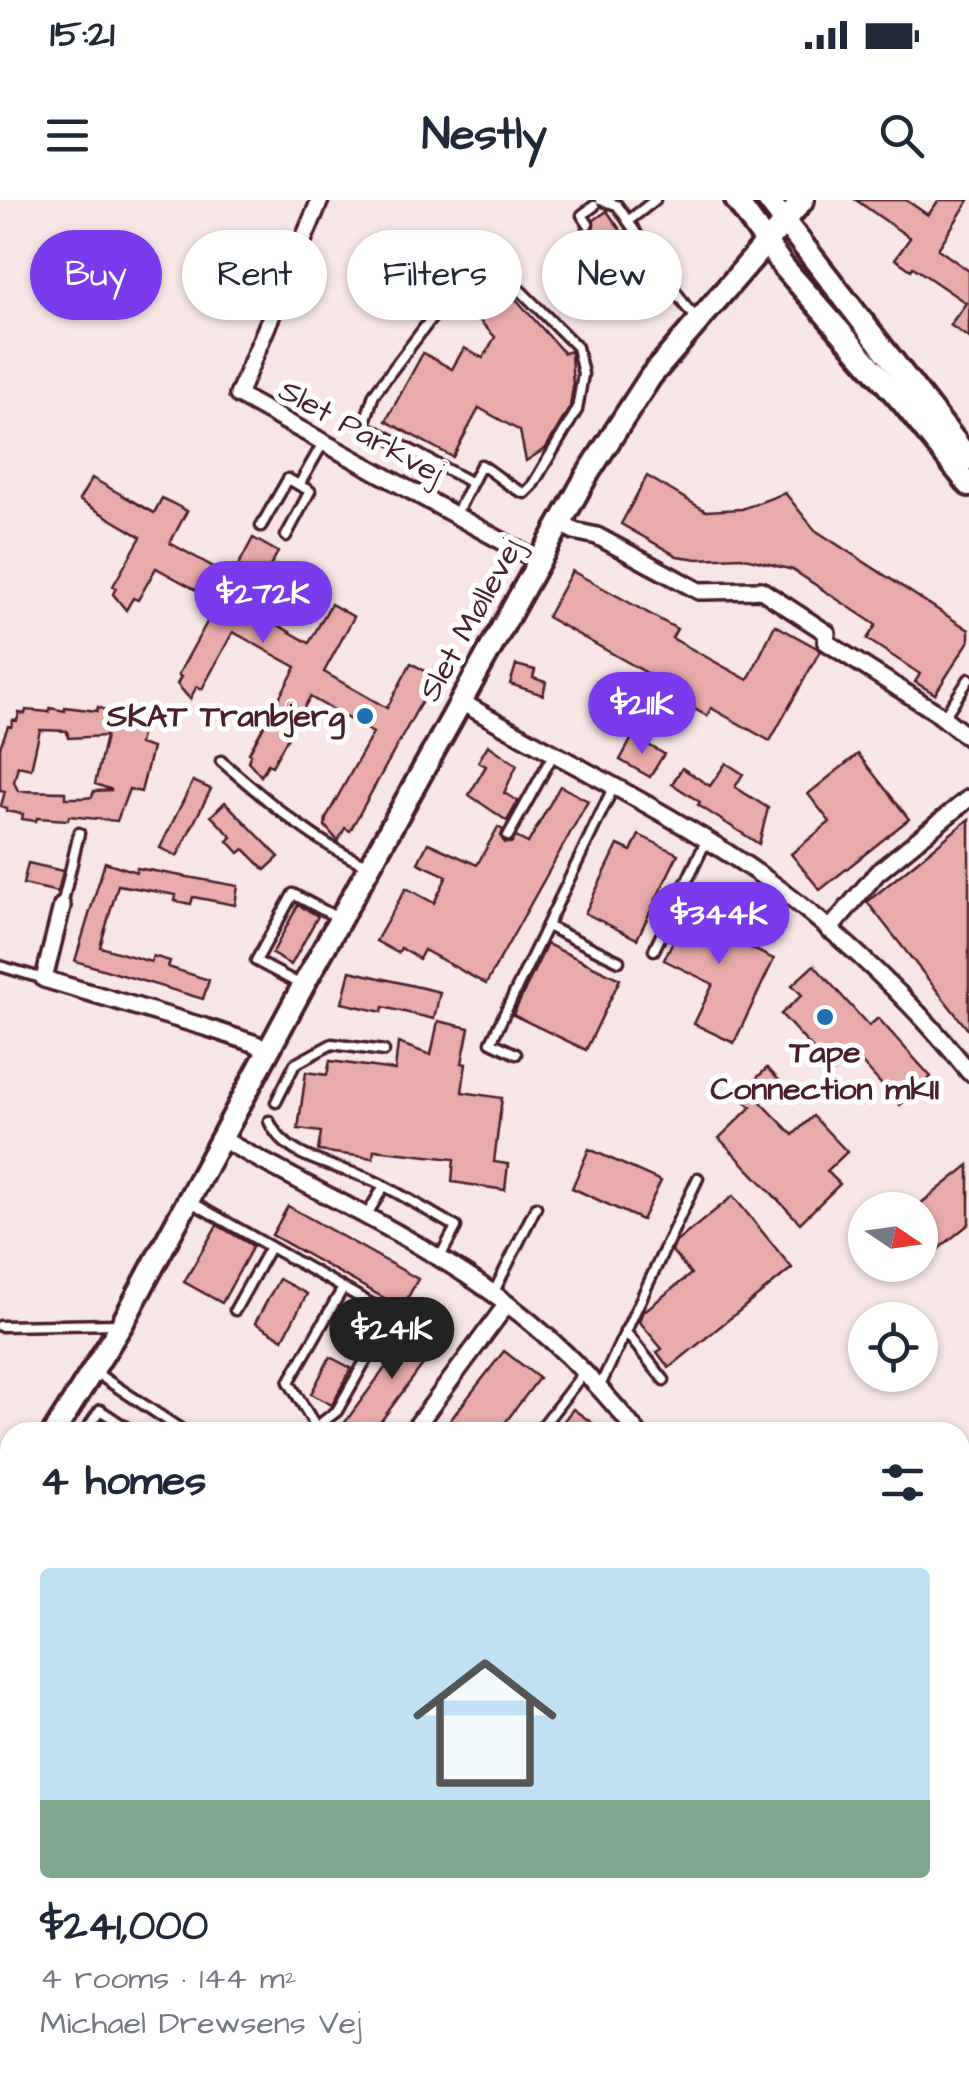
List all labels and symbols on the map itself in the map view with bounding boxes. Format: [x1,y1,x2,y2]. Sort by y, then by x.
street label: Slet Parkvej [270,368,452,496]
street label: Slet Møllevej [408,530,534,710]
pin: $272K [193,561,333,646]
pin: $211K [572,672,712,757]
place label: SKAT Tranbjerg [106,694,346,740]
marker: SKAT Tranbjerg [354,705,376,727]
pin: $344K [649,882,789,967]
marker: Tape Connection mkII [814,1006,836,1028]
place label: Tape Connection mkII [710,1030,940,1112]
north arrow [848,1192,938,1282]
pin: $241K [322,1297,462,1382]

